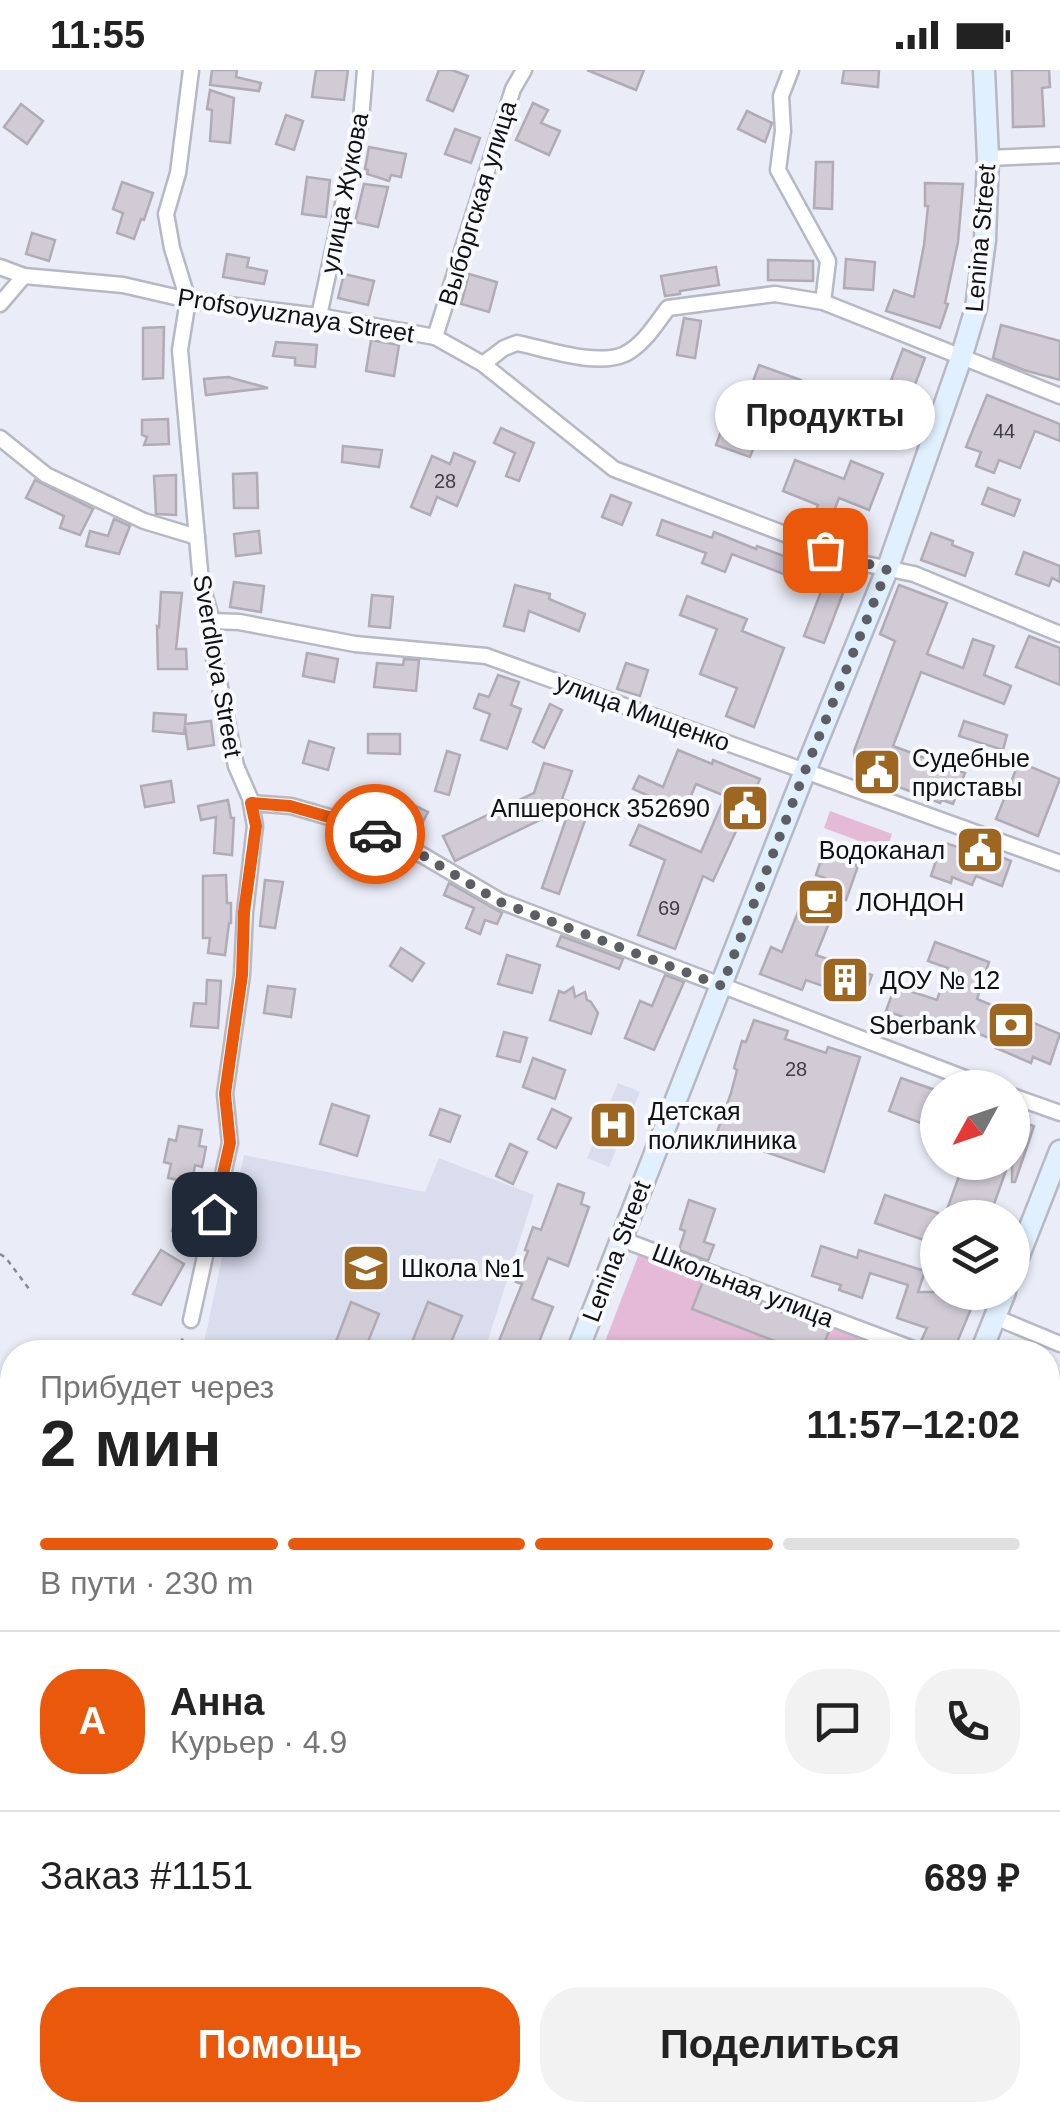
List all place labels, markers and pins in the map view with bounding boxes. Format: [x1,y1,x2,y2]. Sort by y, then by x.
callout: Продукты [715,380,935,450]
pin [783,508,868,593]
place label: Судебные приставы [912,744,1030,801]
public building icon: Судебные приставы [851,746,903,798]
public building icon: Апшеронск 352690 [719,782,771,834]
place label: Апшеронск 352690 [490,794,710,822]
public building icon: Водоканал [954,824,1006,876]
place label: Водоканал [819,836,945,864]
cafe icon: ЛОНДОН [795,876,847,928]
place label: ЛОНДОН [856,888,964,916]
building icon: ДОУ № 12 [819,954,871,1006]
place label: ДОУ № 12 [880,966,1000,994]
bank icon: Sberbank [985,999,1037,1051]
place label: Sberbank [869,1011,976,1039]
place label: Детская поликлиника [648,1097,796,1154]
hospital icon: Детская поликлиника [587,1099,639,1151]
pin [172,1172,257,1257]
school or university icon: Школа №1 [340,1242,392,1294]
place label: Школа №1 [401,1254,525,1282]

